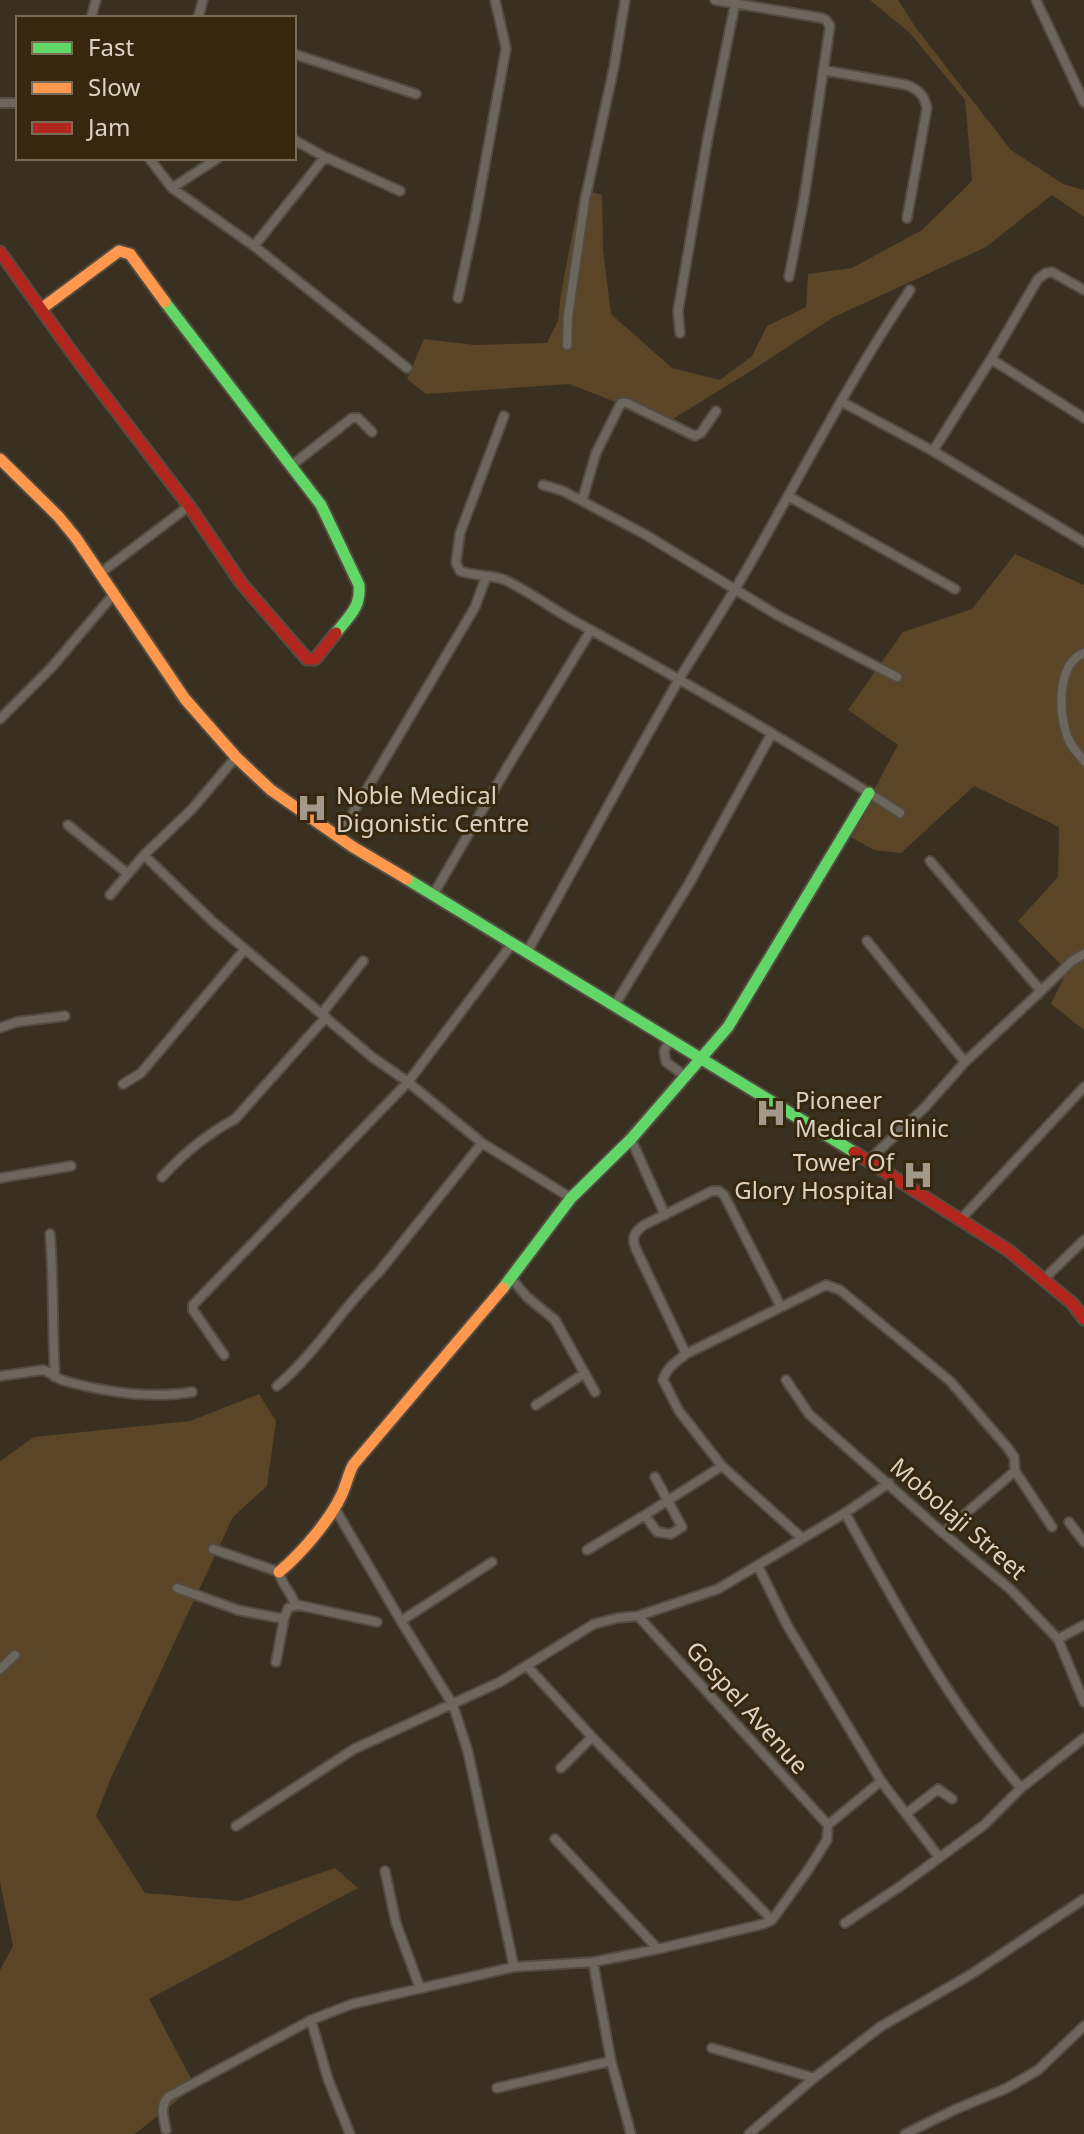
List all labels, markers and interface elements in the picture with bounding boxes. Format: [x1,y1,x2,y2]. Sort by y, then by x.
legend [16,16,296,160]
text: Fast [88,30,134,63]
text: Slow [88,70,140,103]
text: Jam [86,110,130,143]
place label: Noble Medical Digonistic Centre [336,778,529,839]
hospital icon: Noble Medical Digonistic Centre [295,791,329,825]
place label: Pioneer Medical Clinic [795,1083,949,1144]
hospital icon: Pioneer Medical Clinic [754,1096,788,1130]
place label: Tower Of Glory Hospital [734,1145,896,1206]
hospital icon: Tower Of Glory Hospital [901,1158,935,1192]
street label: Mobolaji Street [884,1450,1035,1587]
street label: Gospel Avenue [679,1633,817,1781]

